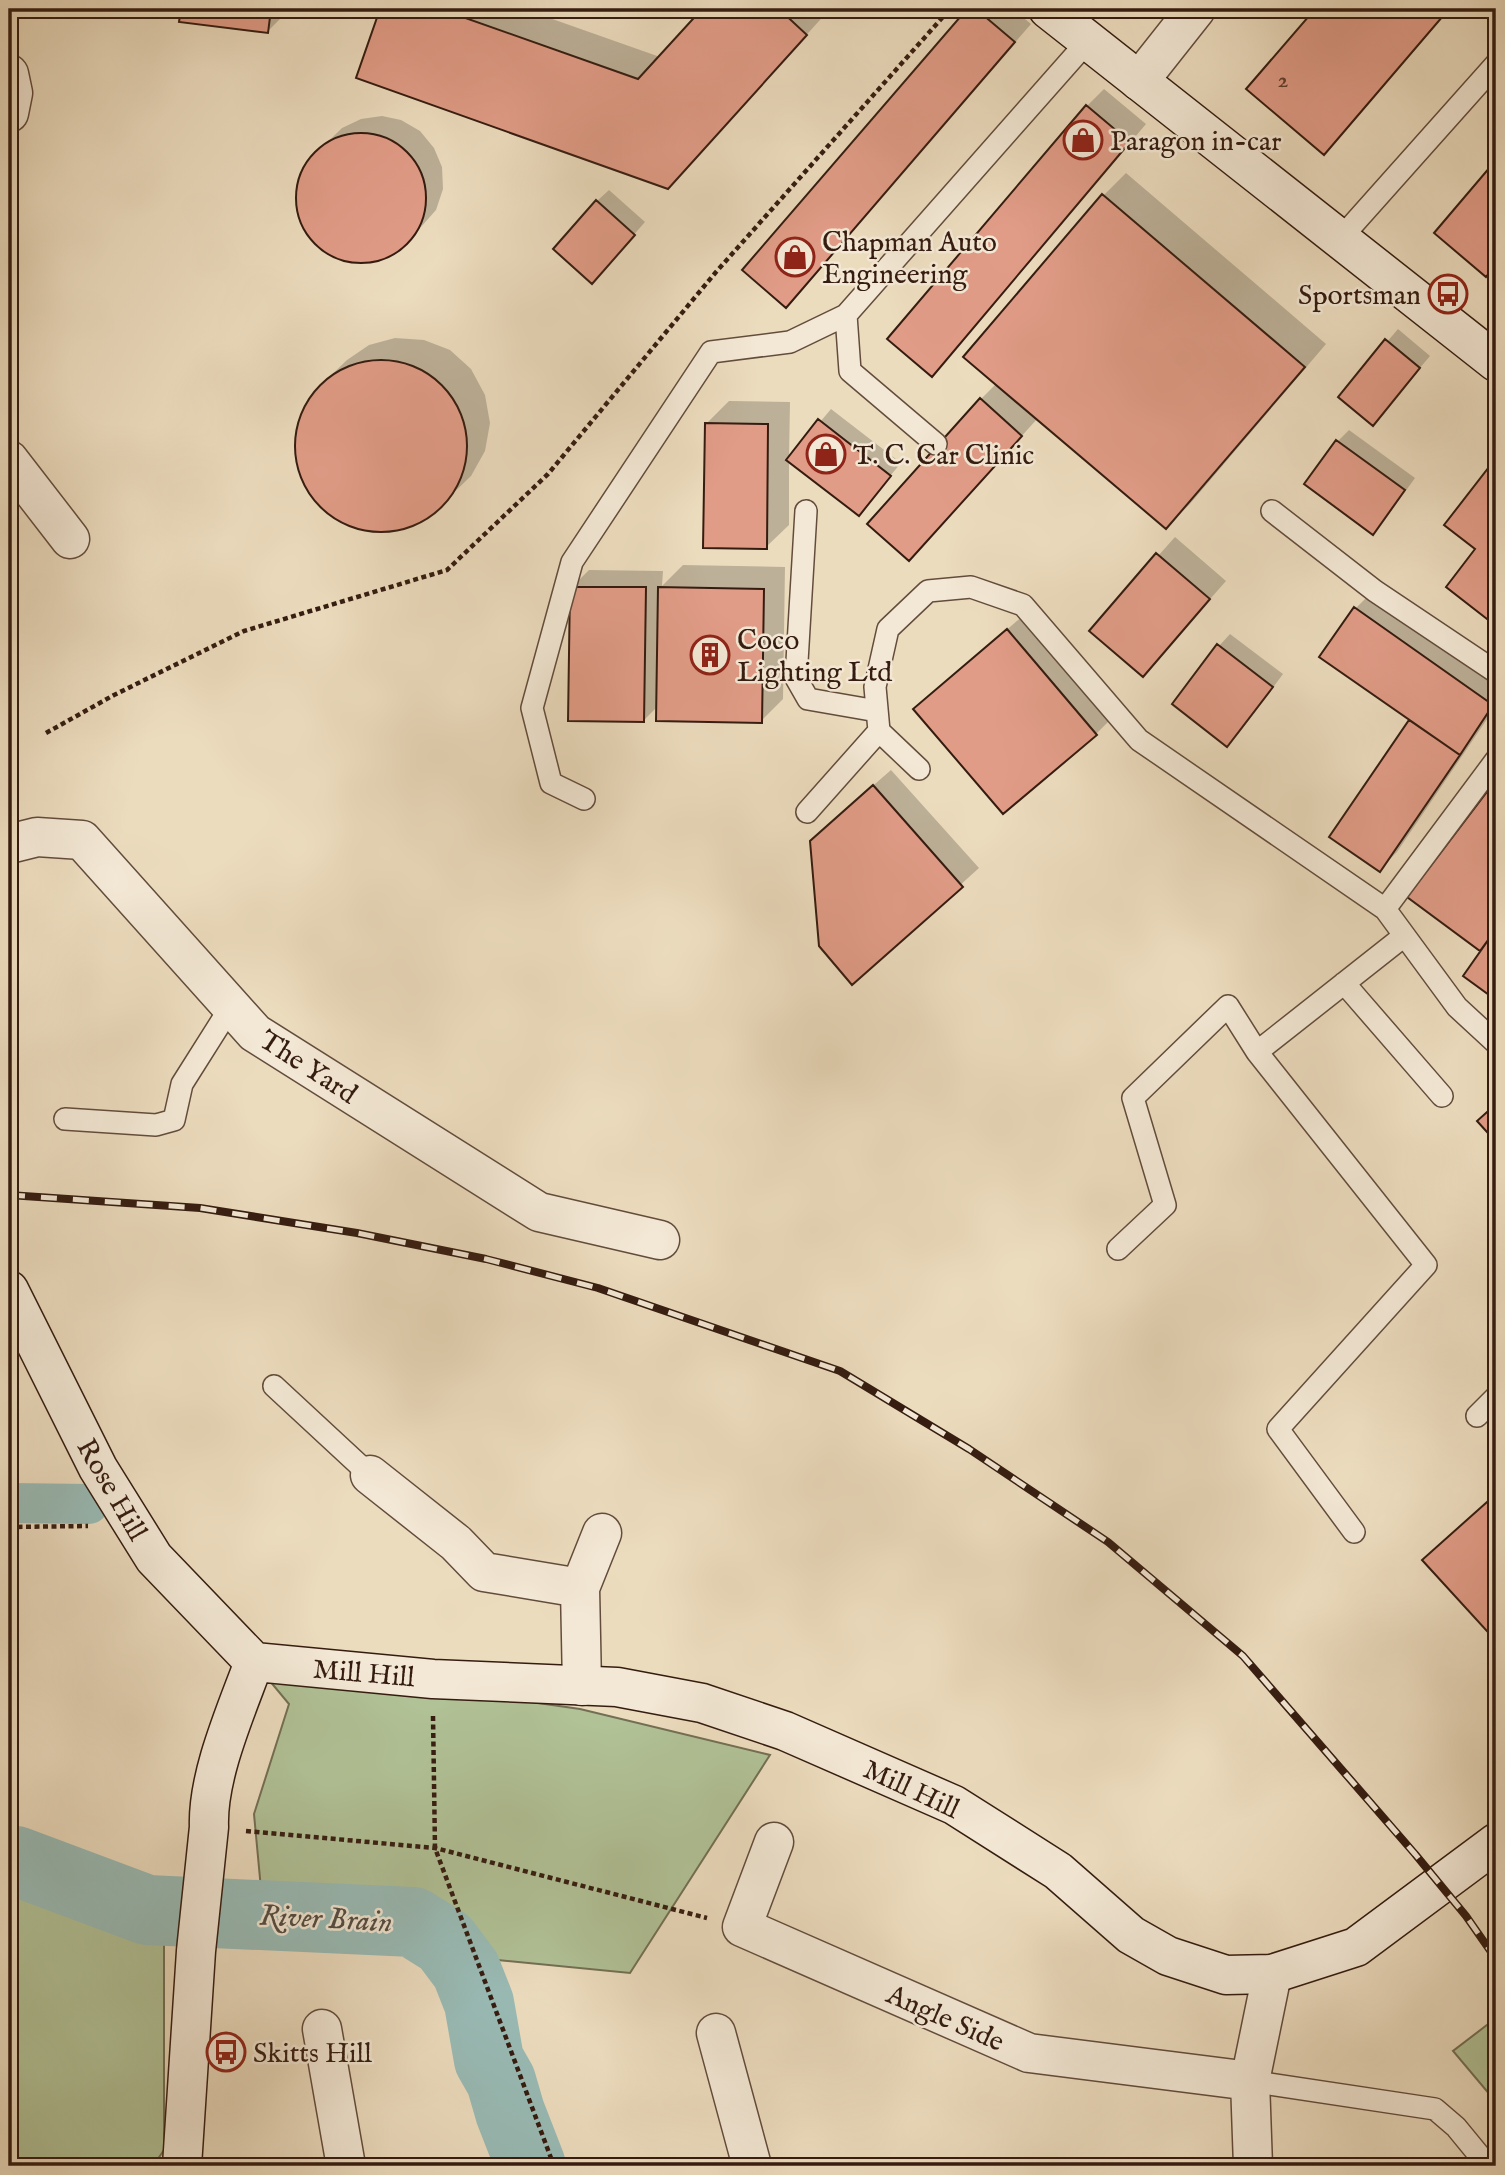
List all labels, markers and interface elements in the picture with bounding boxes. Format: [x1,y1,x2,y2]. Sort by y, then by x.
house number: 2 [1277,65,1289,96]
shop icon: Paragon in-car [1062,119,1104,161]
place label: Paragon in-car [1110,125,1281,160]
place label: Chapman Auto Engineering [822,226,997,293]
shop icon: Chapman Auto Engineering [774,236,816,278]
bus stop icon: Sportsman [1427,273,1469,315]
place label: Sportsman [1298,279,1421,314]
shop icon: T. C. Car Clinic [805,433,847,475]
place label: T. C. Car Clinic [853,439,1034,474]
place label: Coco Lighting Ltd [737,624,892,691]
building icon: Coco Lighting Ltd [689,634,731,676]
street label: The Yard [252,1023,363,1113]
street label: Rose Hill [68,1433,154,1548]
street label: Mill Hill [311,1653,417,1696]
street label: Mill Hill [857,1753,965,1828]
water label: River Brain [258,1898,393,1942]
street label: Angle Side [880,1977,1009,2061]
bus stop icon: Skitts Hill [205,2031,247,2073]
place label: Skitts Hill [253,2037,372,2072]

